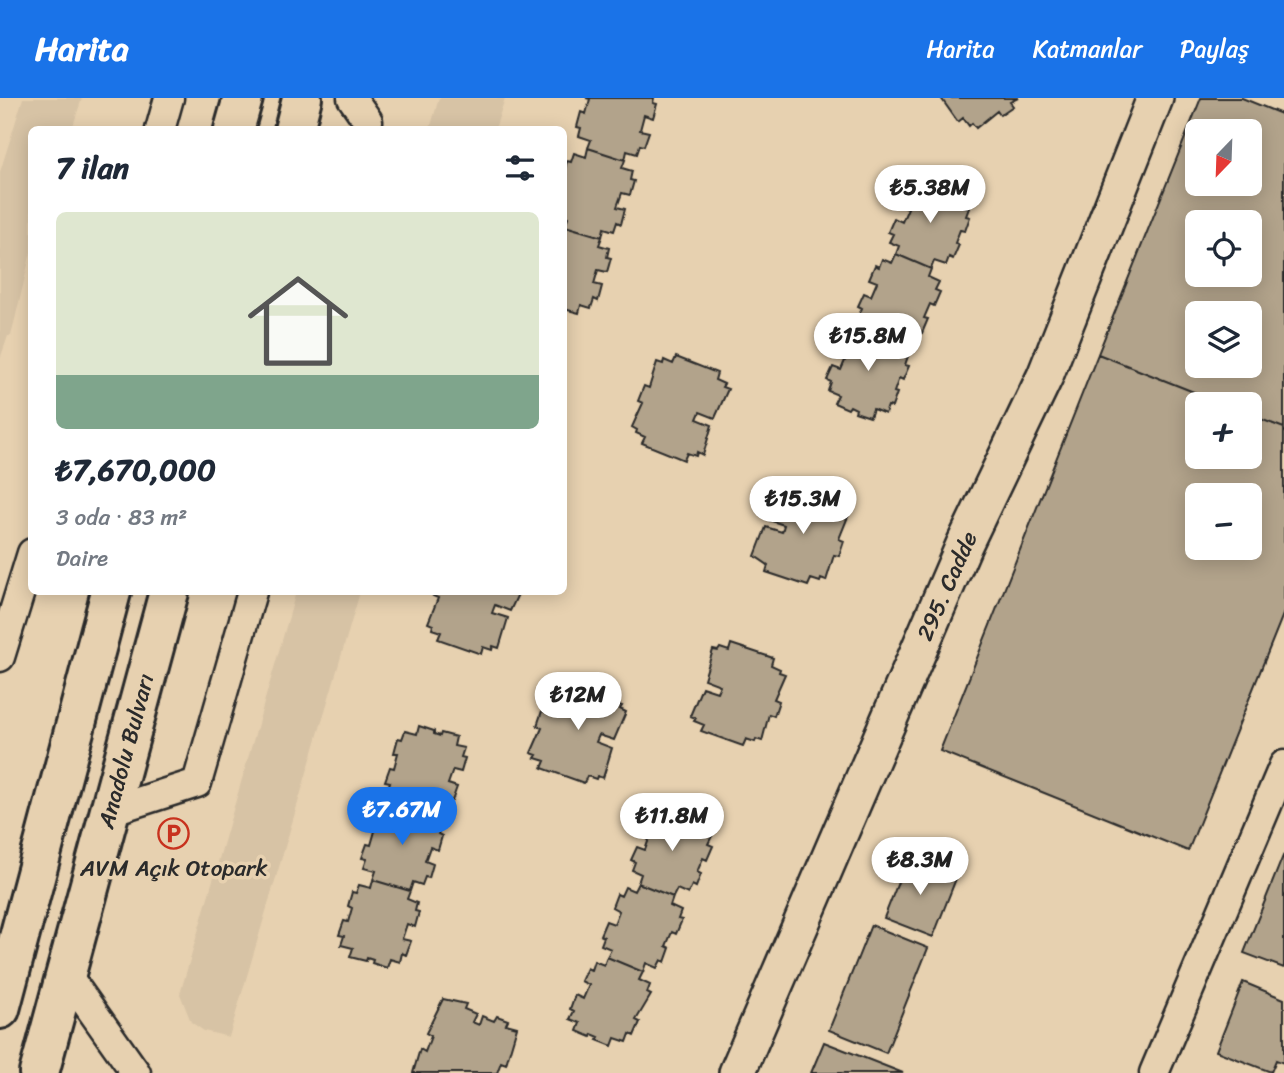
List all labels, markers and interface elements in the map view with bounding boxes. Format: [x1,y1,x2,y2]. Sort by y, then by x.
text: Harita [35,20,129,78]
text: Harita [927,28,995,70]
text: Katmanlar [1033,28,1142,70]
text: Paylaş [1180,28,1249,70]
north arrow [1185,119,1262,196]
map controls [1185,119,1262,560]
text: 7 ilan [56,141,129,195]
icon: filters [501,149,539,187]
pin: ₺5.38M [873,166,987,225]
text: ₺5.38M [891,167,969,208]
button: locate [1185,210,1262,287]
icon: home [235,258,361,384]
button: layers [1185,301,1262,378]
pin: ₺15.8M [811,314,925,373]
text: ₺15.8M [830,315,906,356]
button: + [1185,392,1262,469]
text: ₺7,670,000 [56,443,216,497]
pin: ₺15.3M [746,476,860,536]
text: ₺15.3M [766,478,840,519]
button: − [1185,483,1262,560]
text: 3 oda · 83 m² [56,497,187,538]
street label: 295. Cadde [905,524,989,647]
text: Daire [56,538,108,579]
street label: Anadolu Bulvarı [85,669,166,834]
pin: ₺12M [537,672,619,732]
text: ₺12M [551,674,605,715]
pin: ₺7.67M [345,788,459,847]
text: ₺7.67M [363,789,441,830]
pin: ₺11.8M [615,794,729,853]
text: ₺11.8M [636,795,708,836]
parking icon: AVM Açık Otopark [157,817,191,851]
pin: ₺8.3M [871,838,969,897]
text: ₺8.3M [888,839,952,880]
place label: AVM Açık Otopark [79,848,268,889]

